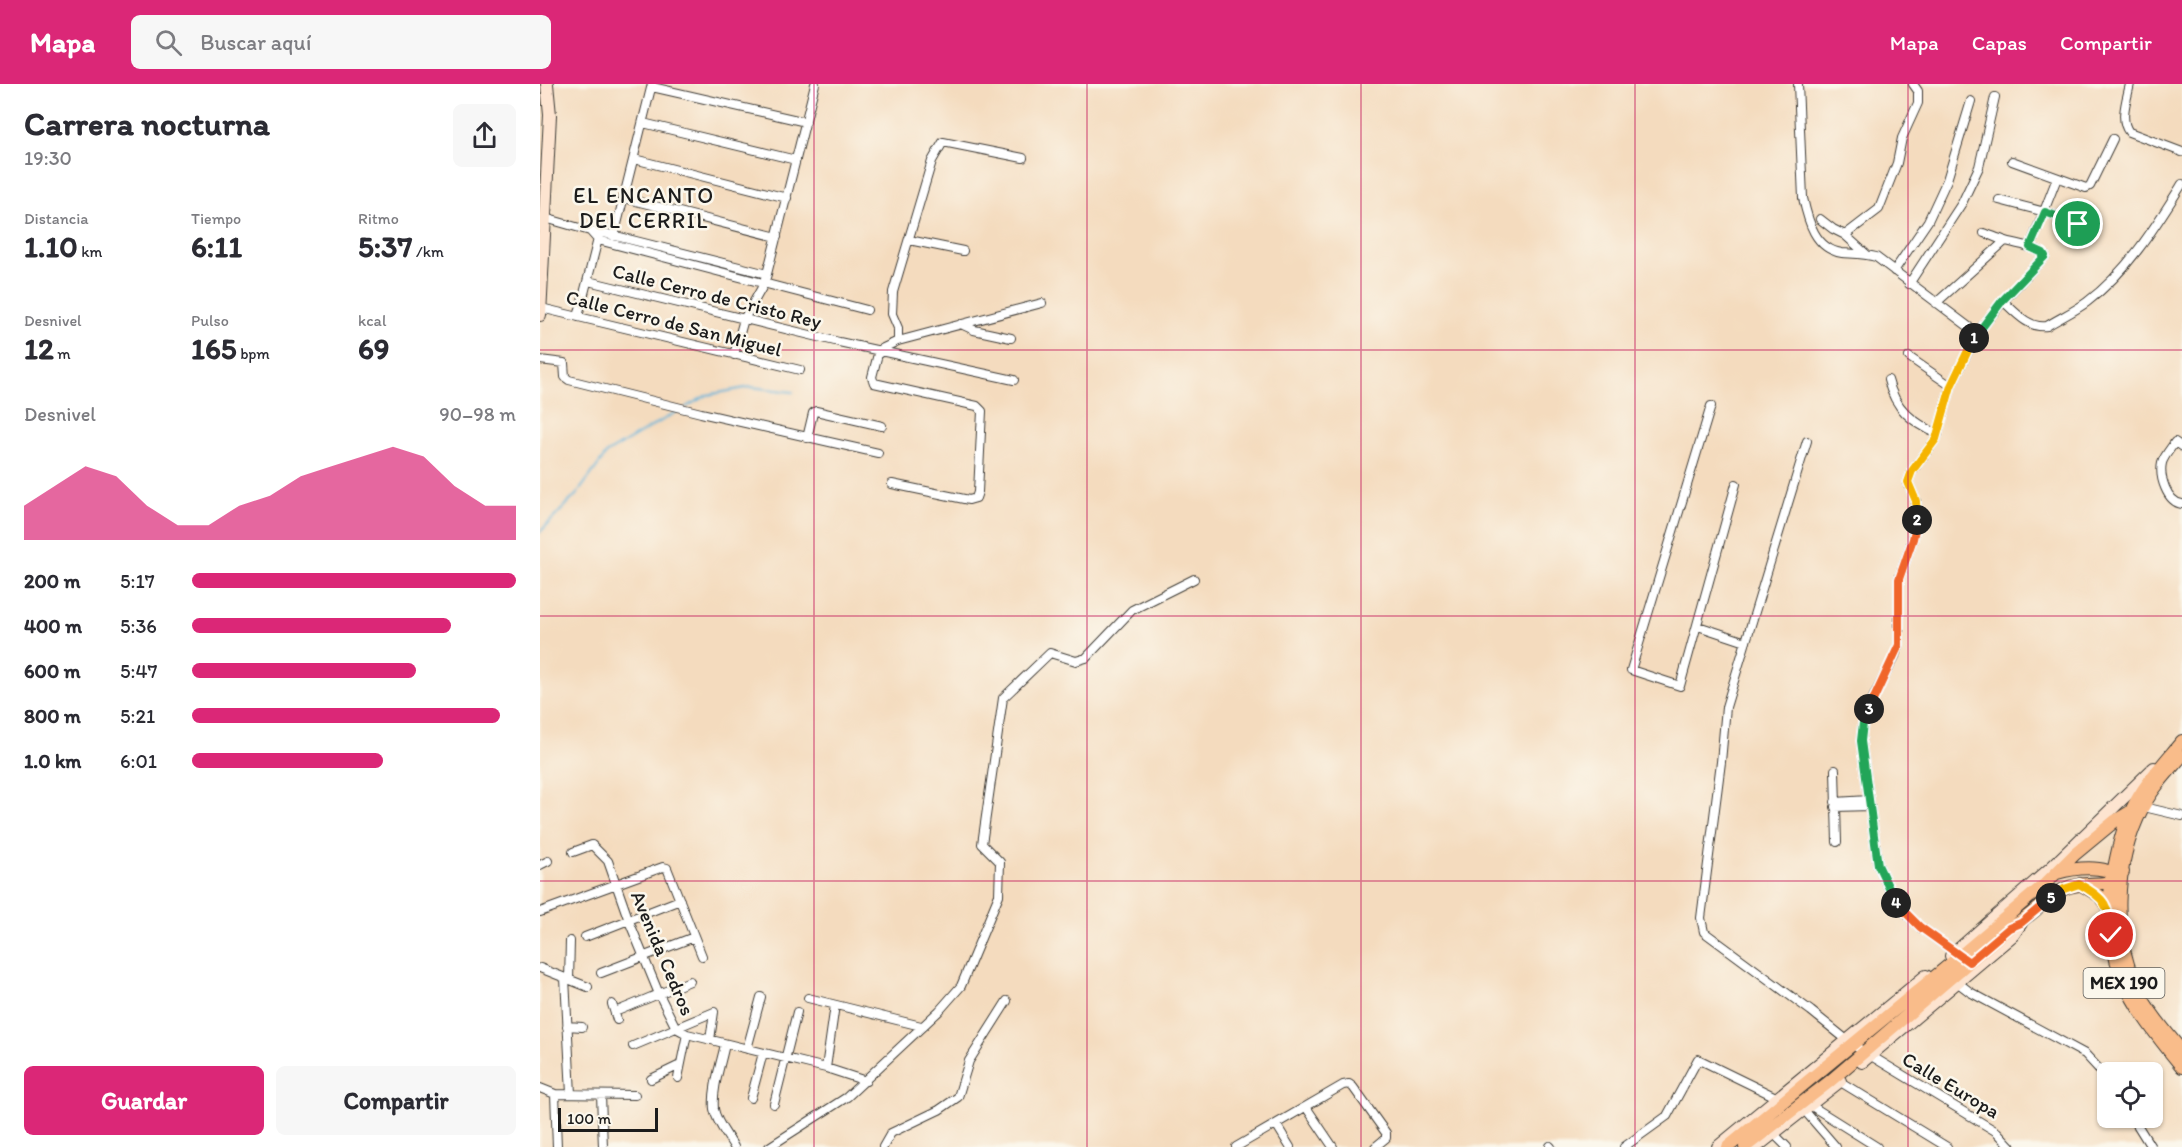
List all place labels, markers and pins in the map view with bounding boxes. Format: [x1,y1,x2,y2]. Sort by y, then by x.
pin [2052,198,2103,249]
pin: 1 [1959,323,1989,353]
pin: 2 [1902,505,1932,535]
pin: 3 [1854,694,1884,724]
pin: 5 [2036,883,2066,913]
pin: 4 [1881,888,1911,918]
pin [2085,909,2136,960]

